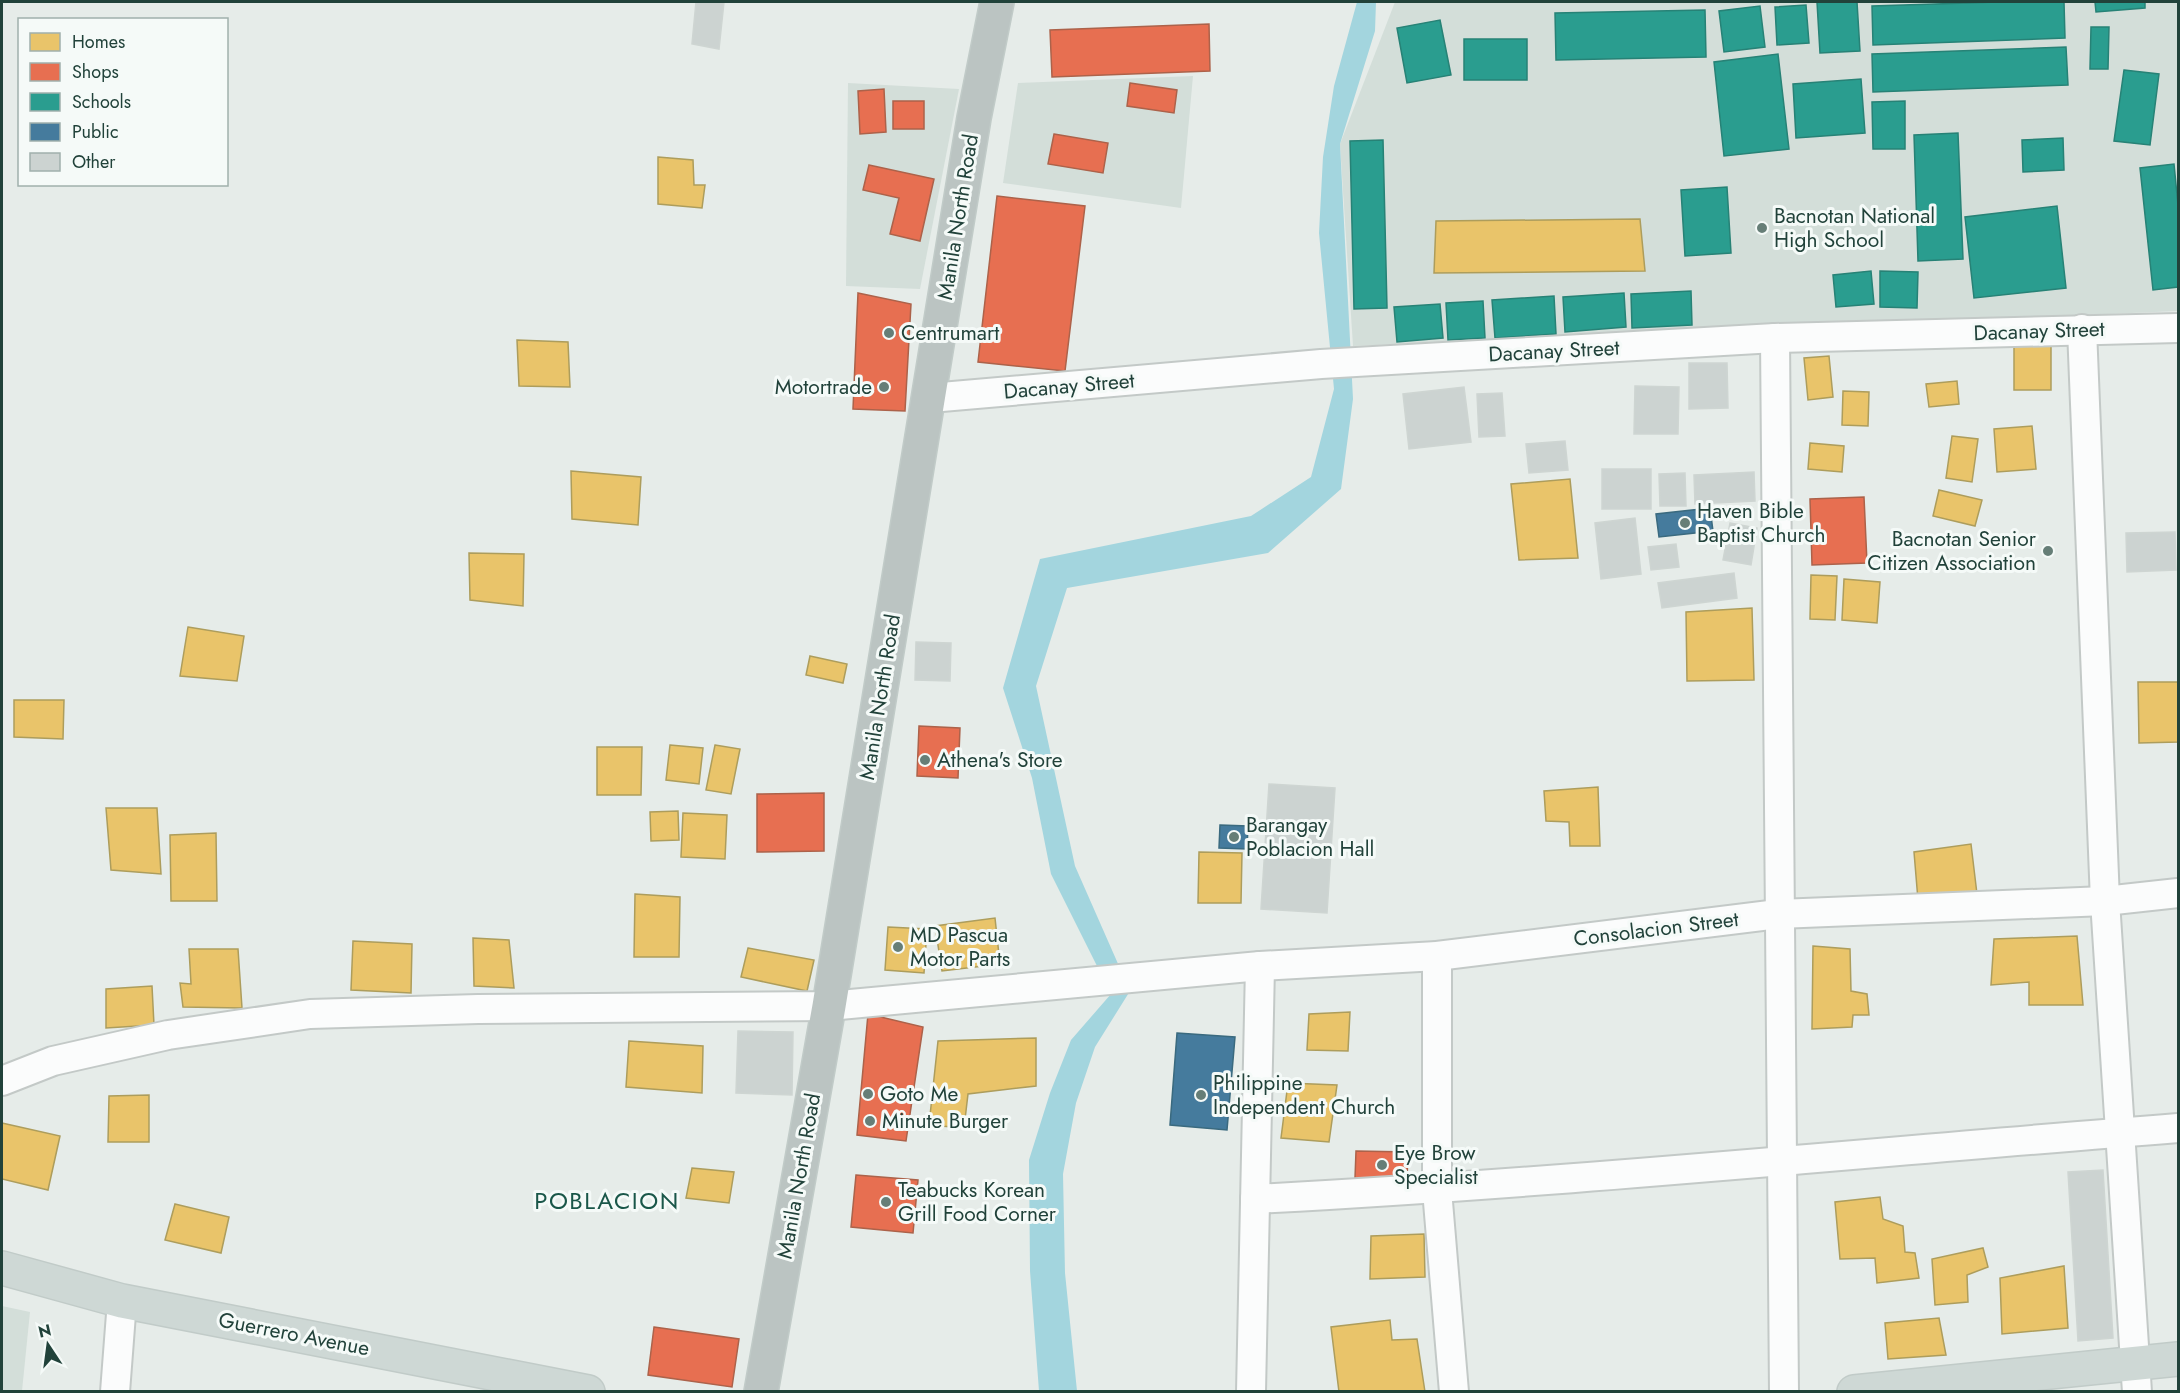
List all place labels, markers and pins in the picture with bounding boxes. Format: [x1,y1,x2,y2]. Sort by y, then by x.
place label: Bacnotan National High School [1774,201,1935,255]
marker: Bacnotan National High School [1755,221,1769,235]
place label: Centrumart [901,318,999,348]
marker: Centrumart [882,326,896,340]
place label: Motortrade [775,372,872,402]
marker: Motortrade [877,380,891,394]
place label: Haven Bible Baptist Church [1697,496,1825,550]
marker: Haven Bible Baptist Church [1678,516,1692,530]
place label: Bacnotan Senior Citizen Association [1867,524,2037,578]
marker: Bacnotan Senior Citizen Association [2041,544,2055,558]
place label: Athena's Store [937,745,1063,775]
marker: Athena's Store [918,753,932,767]
place label: Barangay Poblacion Hall [1246,810,1374,864]
marker: Barangay Poblacion Hall [1227,830,1241,844]
place label: MD Pascua Motor Parts [910,920,1010,974]
marker: MD Pascua Motor Parts [891,940,905,954]
place label: Philippine Independent Church [1213,1068,1395,1122]
place label: Goto Me [880,1079,959,1109]
marker: Goto Me [861,1087,875,1101]
marker: Philippine Independent Church [1194,1088,1208,1102]
place label: Minute Burger [882,1106,1009,1136]
marker: Minute Burger [863,1114,877,1128]
place label: Eye Brow Specialist [1394,1138,1478,1192]
marker: Eye Brow Specialist [1375,1158,1389,1172]
place label: Teabucks Korean Grill Food Corner [898,1175,1057,1229]
marker: Teabucks Korean Grill Food Corner [879,1195,893,1209]

